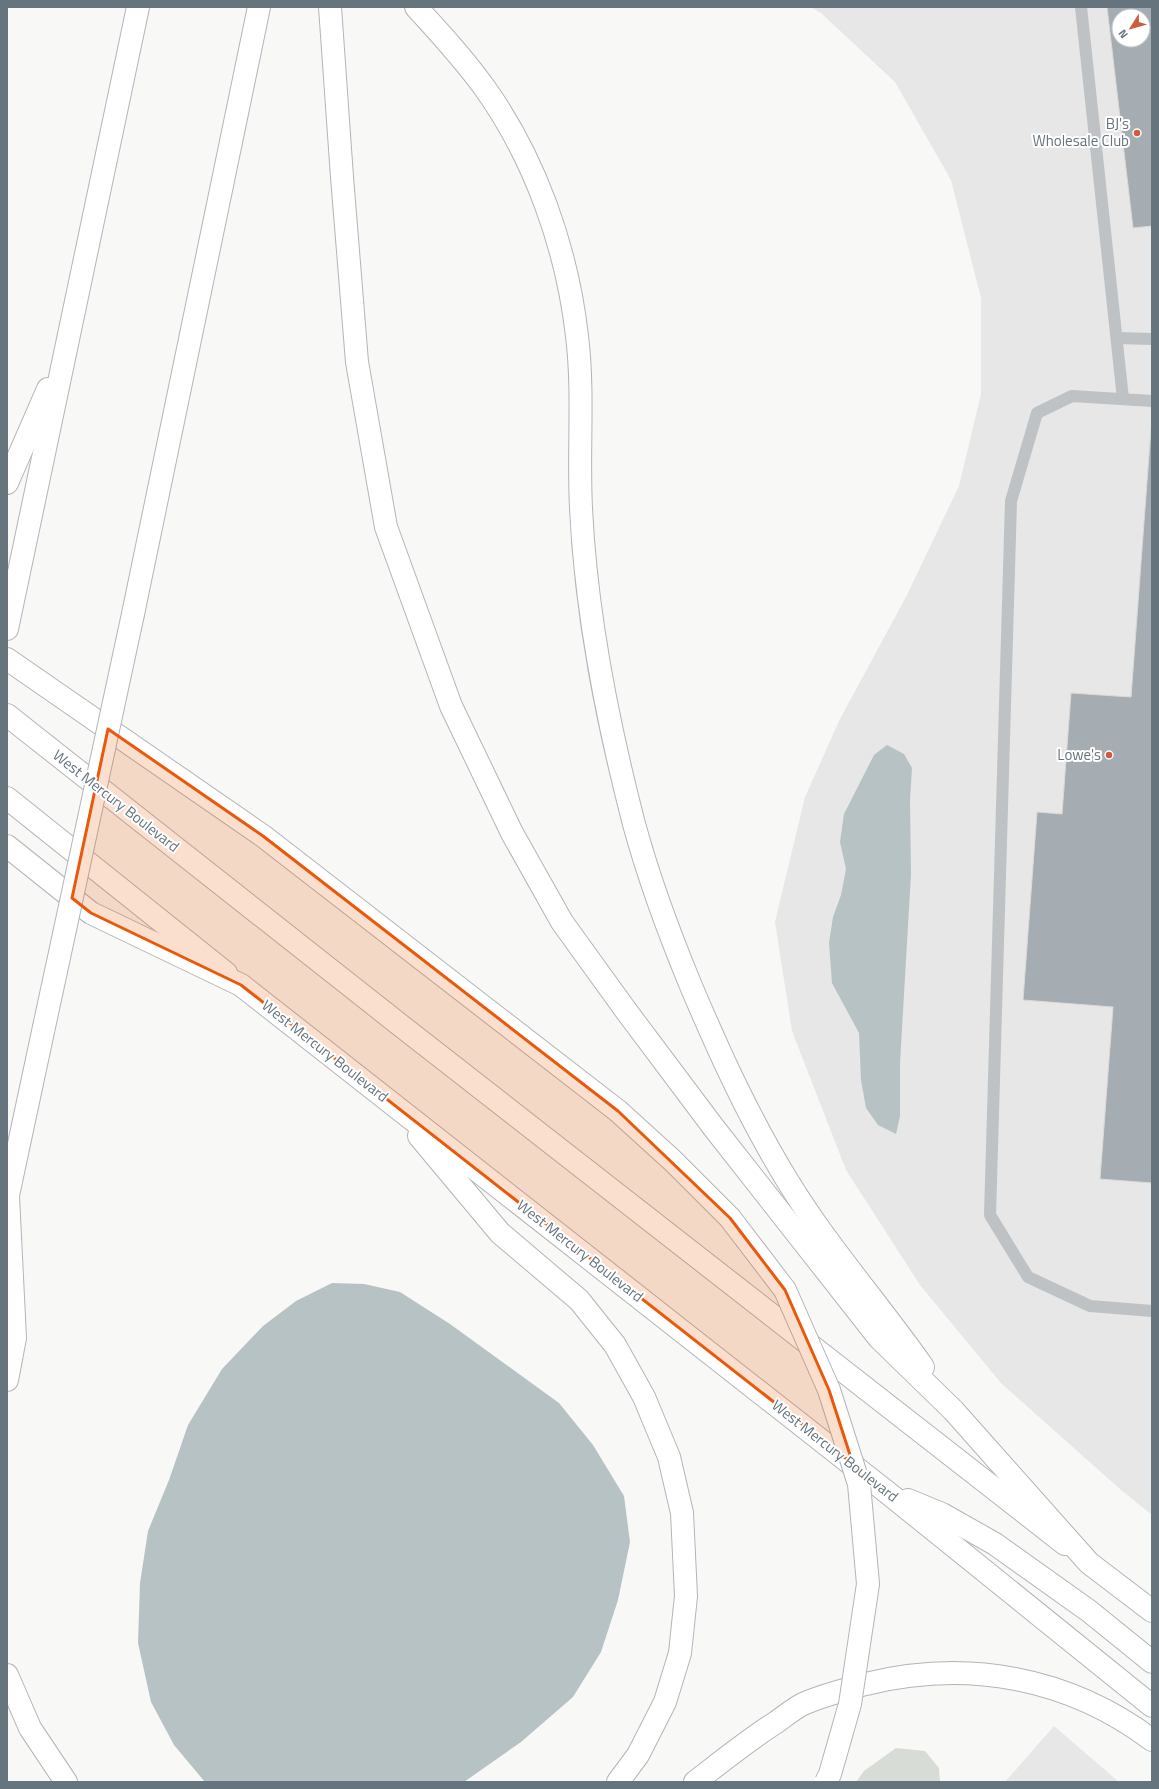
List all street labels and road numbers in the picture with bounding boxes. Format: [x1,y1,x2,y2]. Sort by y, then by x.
street label: West Mercury Boulevard [48,744,184,857]
street label: West Mercury Boulevard [257,994,393,1107]
street label: West Mercury Boulevard [512,1194,648,1307]
street label: West Mercury Boulevard [767,1394,903,1507]

